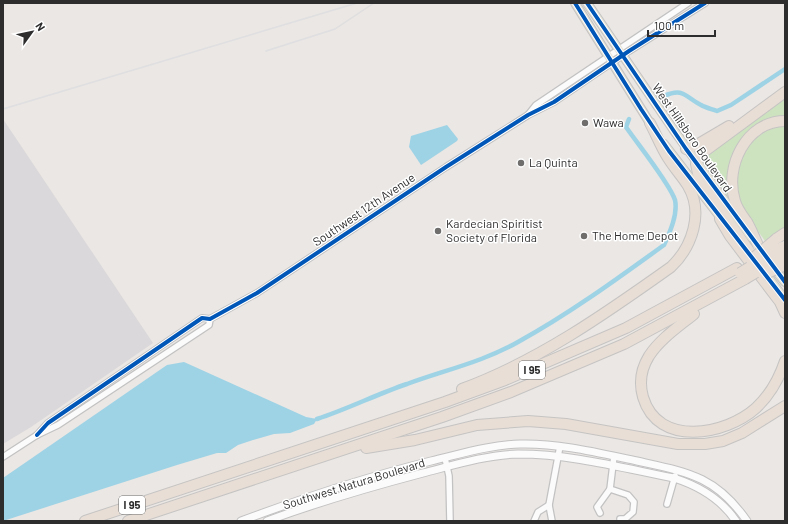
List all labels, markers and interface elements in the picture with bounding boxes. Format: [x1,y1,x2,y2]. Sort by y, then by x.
north arrow [12,12,52,52]
scale bar [648,12,715,38]
text: 100 m [654,18,684,32]
text: N [33,20,48,33]
street label: West Hillsboro Boulevard [650,80,736,194]
place label: Wawa [593,115,624,129]
marker: Wawa [580,118,590,128]
place label: La Quinta [529,155,578,169]
marker: La Quinta [516,158,526,168]
street label: Southwest 12th Avenue [310,170,417,249]
place label: Kardecian Spiritist Society of Florida [446,216,543,244]
marker: Kardecian Spiritist Society of Florida [433,226,443,236]
place label: The Home Depot [592,228,678,242]
marker: The Home Depot [579,231,589,241]
road number: I 95 [519,361,545,379]
street label: Southwest Natura Boulevard [281,455,426,511]
road number: I 95 [119,496,145,514]

